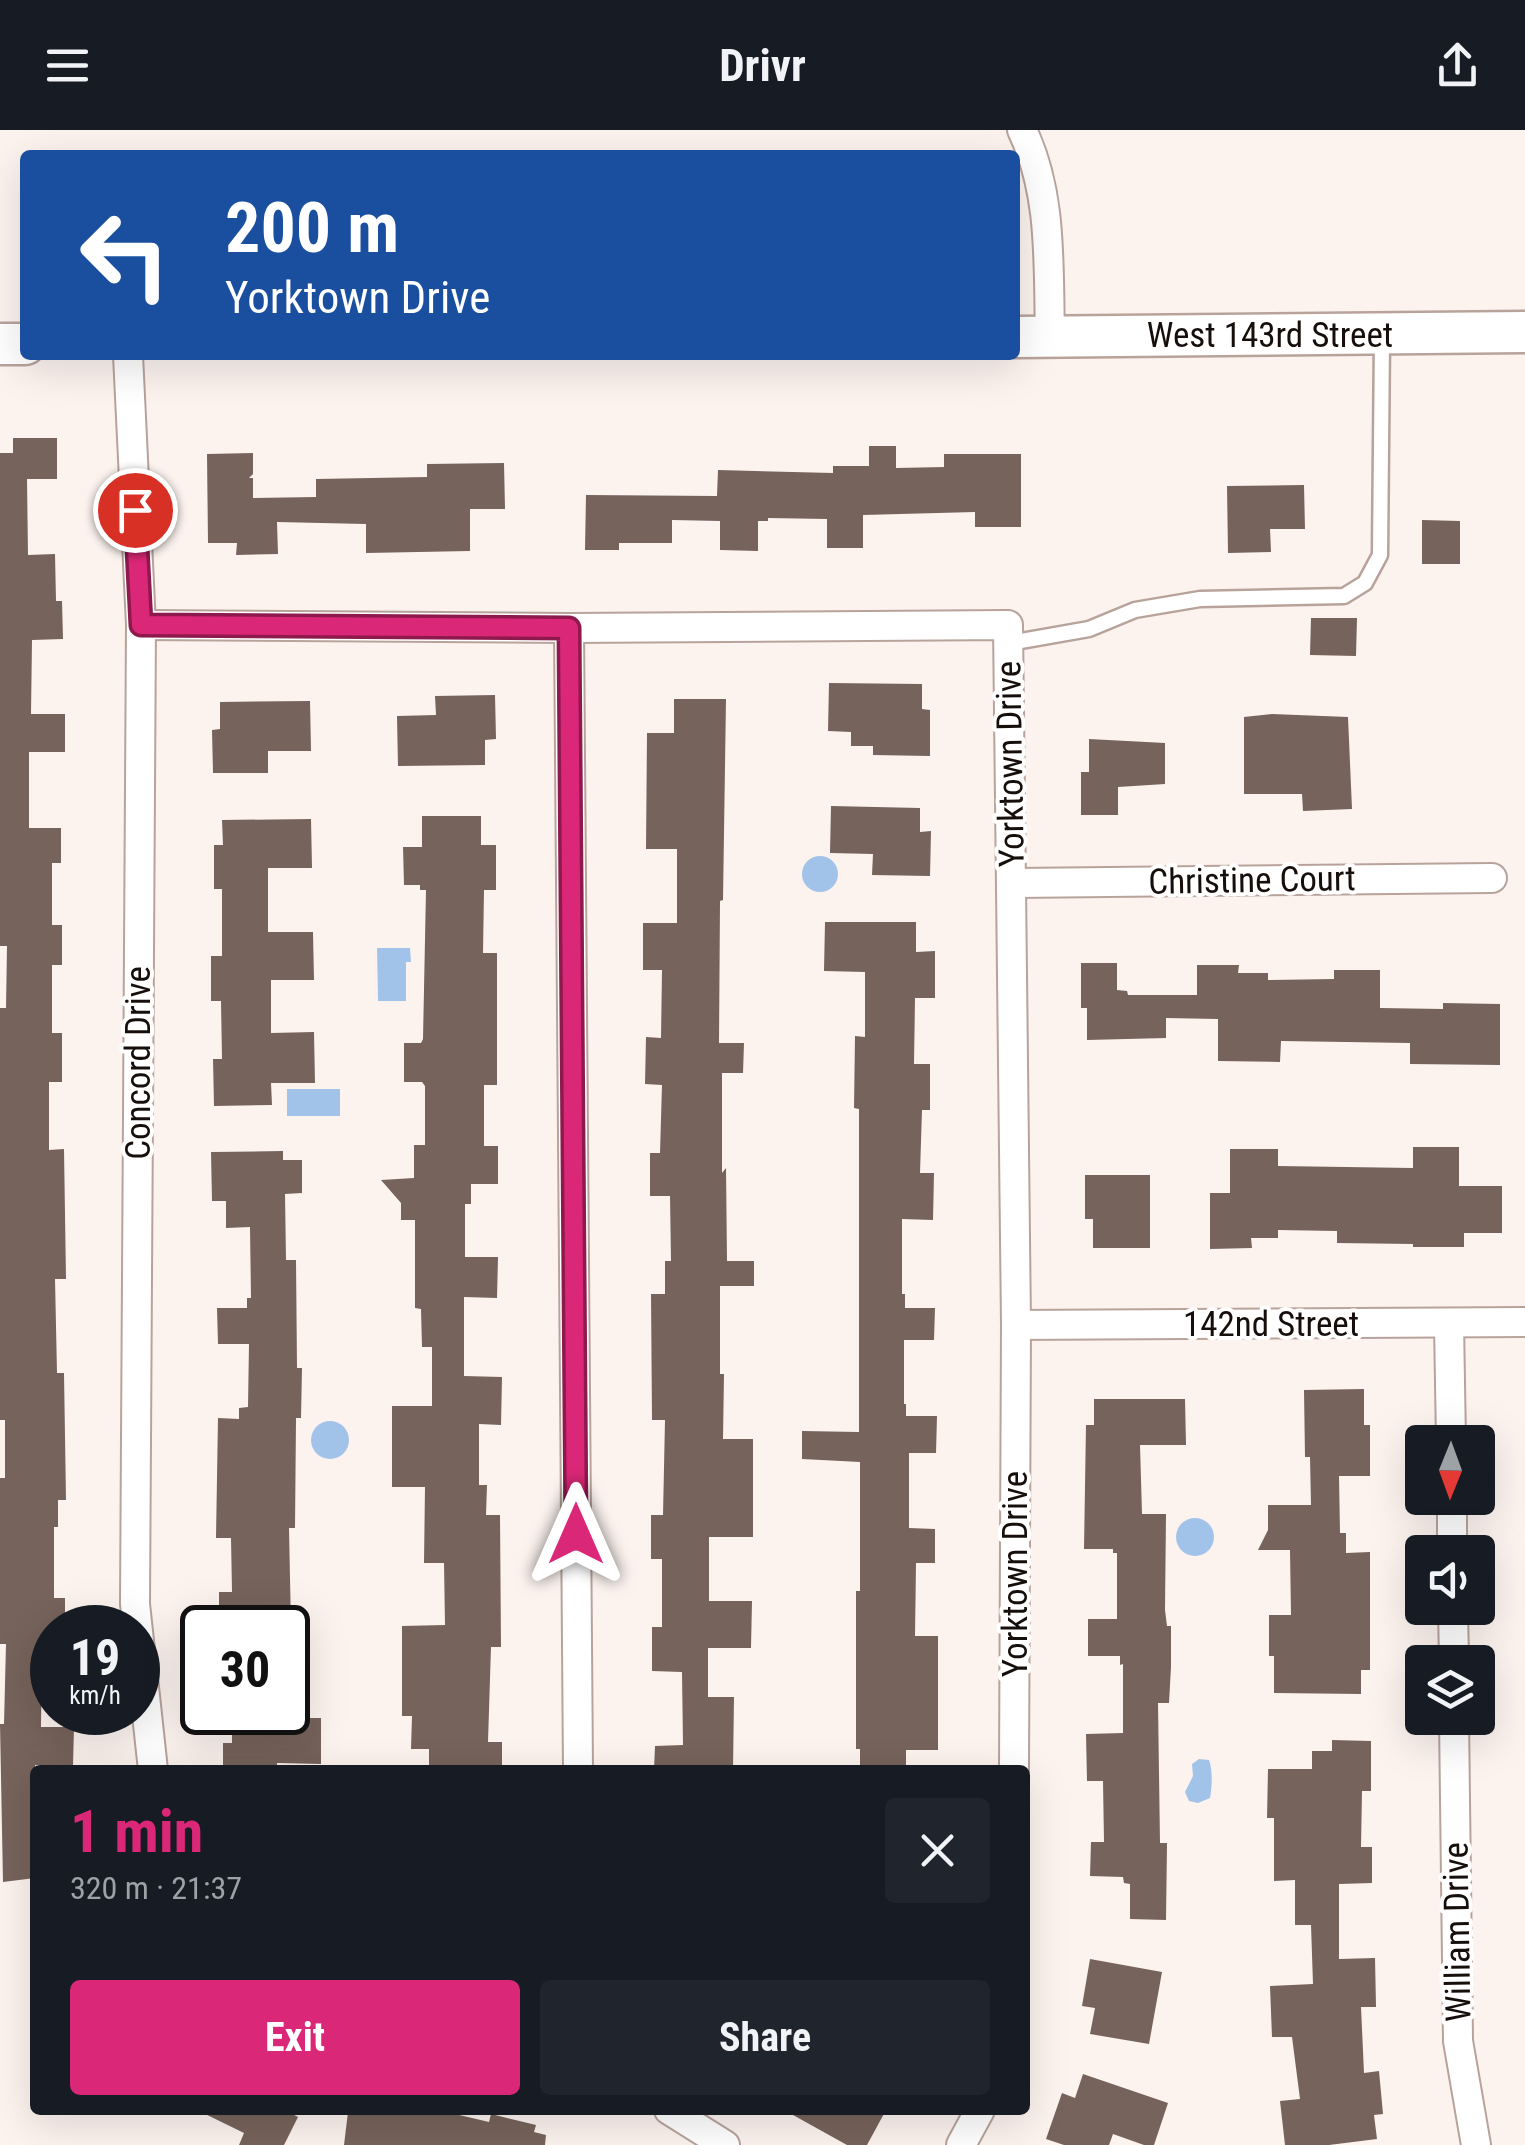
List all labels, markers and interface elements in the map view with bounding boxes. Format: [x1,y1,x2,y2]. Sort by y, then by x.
icon: menu [40,38,95,93]
icon: share [1430,38,1485,93]
text: Drivr [719,39,806,92]
text: 200 m [225,187,399,269]
icon: left [60,190,190,320]
text: Yorktown Drive [225,271,490,324]
street label: West 143rd Street [1147,315,1393,356]
pin [93,468,178,553]
icon: arrive [108,483,163,538]
street label: Yorktown Drive [988,660,1033,868]
street label: Christine Court [1148,858,1356,903]
street label: Concord Drive [118,966,159,1160]
street label: 142nd Street [1183,1304,1359,1345]
north arrow [1405,1425,1495,1515]
map controls [1405,1425,1495,1735]
street label: Yorktown Drive [995,1471,1036,1677]
position arrow [524,1482,628,1586]
button: sound [1405,1535,1495,1625]
speed limit sign: 30 [180,1605,310,1735]
text: 19 [70,1629,120,1687]
button: layers [1405,1645,1495,1735]
text: km/h [69,1681,121,1710]
text: 1 min [70,1796,203,1867]
button: close [885,1798,990,1903]
street label: William Drive [1435,1842,1480,2022]
text: 320 m · 21:37 [70,1869,242,1907]
button: Exit [70,1980,520,2095]
button: Share [540,1980,990,2095]

